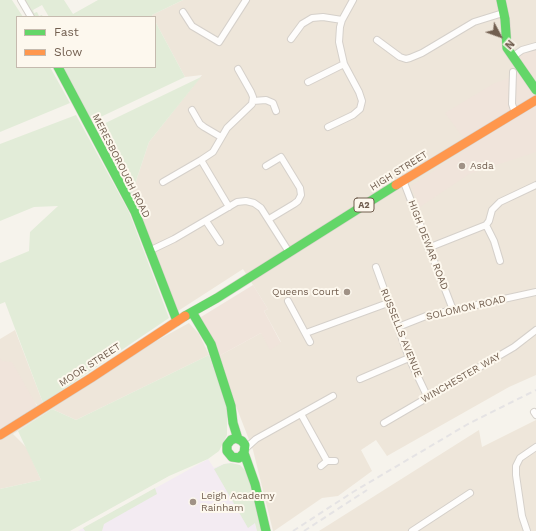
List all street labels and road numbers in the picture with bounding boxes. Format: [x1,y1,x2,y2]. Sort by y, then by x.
street label: MERESBOROUGH ROAD [90,112,152,220]
street label: HIGH STREET [368,148,430,194]
road number: A2 [354,198,374,212]
street label: HIGH DEWAR ROAD [405,198,451,292]
street label: RUSSELLS AVENUE [378,287,424,379]
street label: SOLOMON ROAD [425,293,507,323]
street label: MOOR STREET [57,341,123,389]
street label: WINCHESTER WAY [419,350,503,406]

